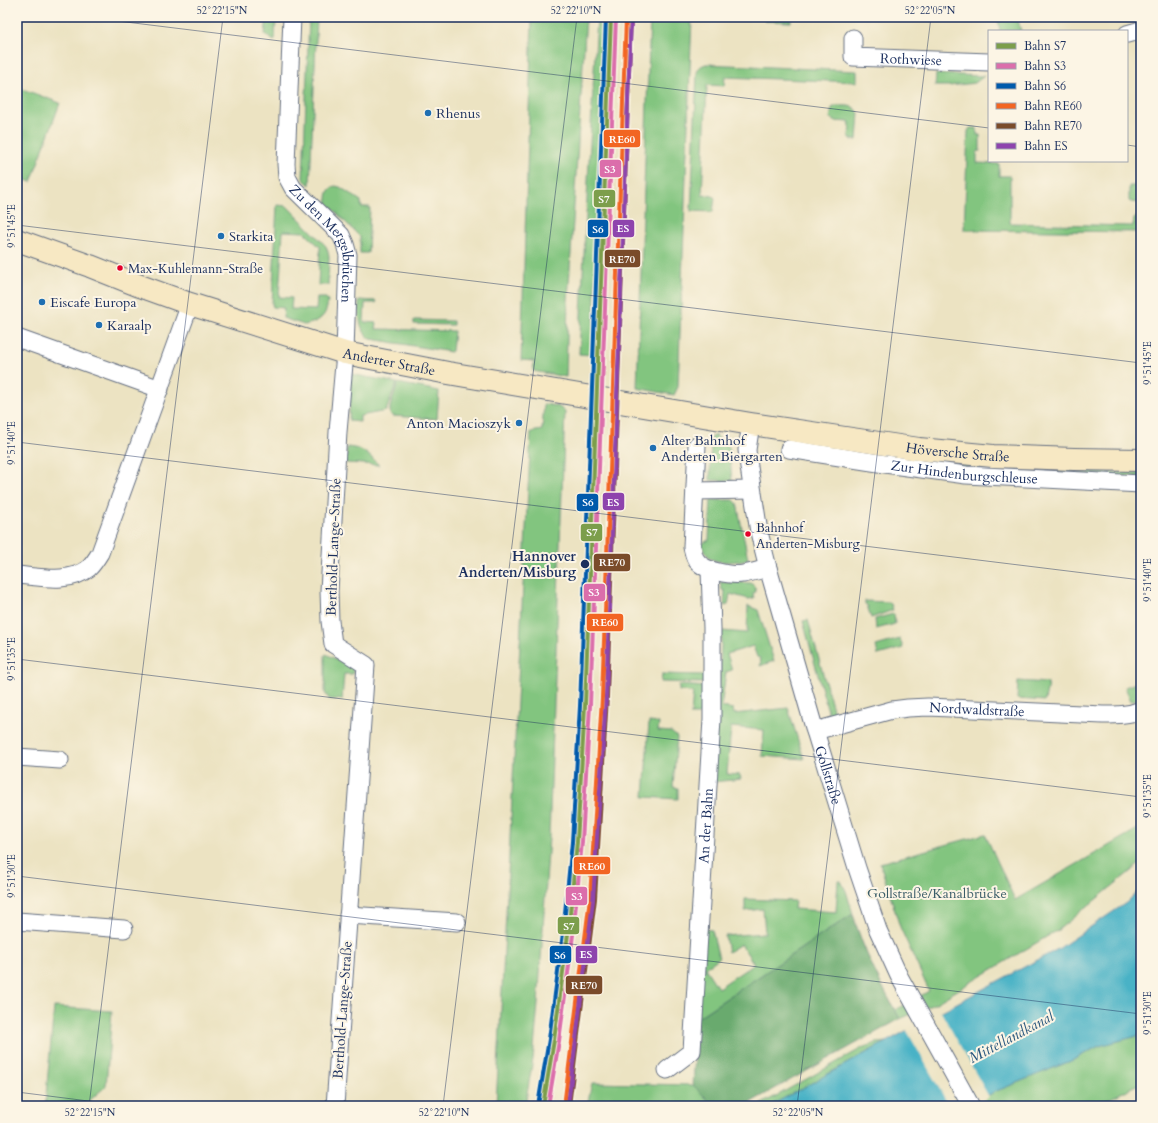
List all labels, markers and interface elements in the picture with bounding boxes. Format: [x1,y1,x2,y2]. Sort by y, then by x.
text: 52°22'15"N [197,4,248,18]
text: 52°22'10"N [551,4,602,18]
text: 52°22'05"N [905,4,956,18]
legend [988,30,1128,162]
text: Bahn S7 [1024,38,1066,54]
street label: Rothwiese [880,49,942,70]
text: Bahn S3 [1024,58,1066,74]
text: Bahn S6 [1024,78,1066,94]
text: Bahn RE60 [1024,98,1082,114]
place label: Rhenus [436,104,480,123]
marker: Rhenus [423,108,433,118]
text: Bahn RE70 [1024,118,1082,134]
line badge: RE60 [603,129,641,148]
text: RE60 [609,132,636,147]
text: Bahn ES [1024,138,1067,154]
line badge: S3 [599,159,622,178]
text: S3 [604,162,616,177]
street label: Zu den Mergelbrüchen [285,180,357,303]
line badge: S7 [593,189,616,208]
text: S7 [598,192,610,207]
text: 9°51'45"E [5,204,19,248]
line badge: S6 [587,219,609,238]
line badge: ES [612,219,635,238]
text: ES [617,221,630,236]
text: S6 [592,222,604,237]
place label: Starkita [229,227,274,246]
marker: Starkita [216,231,226,241]
line badge: RE70 [604,249,641,268]
text: RE70 [609,252,636,267]
place label: Max-Kuhlemann-Straße [128,260,263,278]
marker: Max-Kuhlemann-Straße [115,263,125,273]
place label: Eiscafe Europa [50,293,137,312]
marker: Eiscafe Europa [37,297,47,307]
place label: Karaalp [107,316,152,335]
marker: Karaalp [94,320,104,330]
text: 9°51'45"E [1141,341,1155,385]
street label: Anderter Straße [341,344,437,380]
place label: Anton Macioszyk [406,414,512,433]
marker: Anton Macioszyk [514,418,524,428]
text: 9°51'40"E [5,421,19,465]
place label: Alter Bahnhof Anderten Biergarten [661,431,783,466]
street label: Höversche Straße [905,438,1010,467]
marker: Alter Bahnhof Anderten Biergarten [648,443,658,453]
street label: Zur Hindenburgschleuse [890,456,1038,489]
street label: Berthold-Lange-Straße [322,478,345,616]
line badge: ES [602,492,625,511]
line badge: S6 [576,493,599,512]
text: S6 [582,495,594,510]
text: ES [607,495,620,510]
place label: Bahnhof Anderten-Misburg [756,519,860,553]
line badge: S7 [580,523,603,542]
text: S7 [586,525,598,540]
marker: Bahnhof Anderten-Misburg [743,529,753,539]
place label: Hannover Anderten/Misburg [458,547,577,582]
line badge: RE70 [593,553,631,572]
text: RE70 [599,555,626,570]
marker: Hannover Anderten/Misburg [579,558,591,570]
text: 9°51'40"E [1141,558,1155,602]
line badge: S3 [583,583,606,602]
text: S3 [588,585,600,600]
line badge: RE60 [586,613,624,632]
text: RE60 [592,615,619,630]
text: 9°51'35"E [5,637,19,681]
street label: Nordwaldstraße [929,698,1025,721]
street label: Gollstraße [810,743,846,807]
text: 9°51'35"E [1141,774,1155,818]
street label: An der Bahn [694,787,718,864]
text: 9°51'30"E [5,854,19,898]
line badge: RE60 [573,856,611,875]
text: RE60 [579,859,606,874]
park label: Gollstraße/Kanalbrücke [867,884,1007,903]
line badge: S3 [565,886,588,906]
text: S3 [571,889,583,904]
line badge: S7 [557,916,580,935]
text: S7 [563,919,575,934]
street label: Berthold-Lange-Straße [328,940,357,1080]
line badge: S6 [549,945,572,964]
line badge: ES [575,945,598,964]
text: ES [580,947,593,962]
text: S6 [554,948,566,963]
line badge: RE70 [565,975,603,995]
text: RE70 [571,978,598,993]
text: 9°51'30"E [1141,991,1155,1035]
water label: Mittellandkanal [965,1006,1058,1068]
text: 52°22'15"N [65,1106,116,1120]
text: 52°22'10"N [419,1106,470,1120]
text: 52°22'05"N [773,1106,824,1120]

